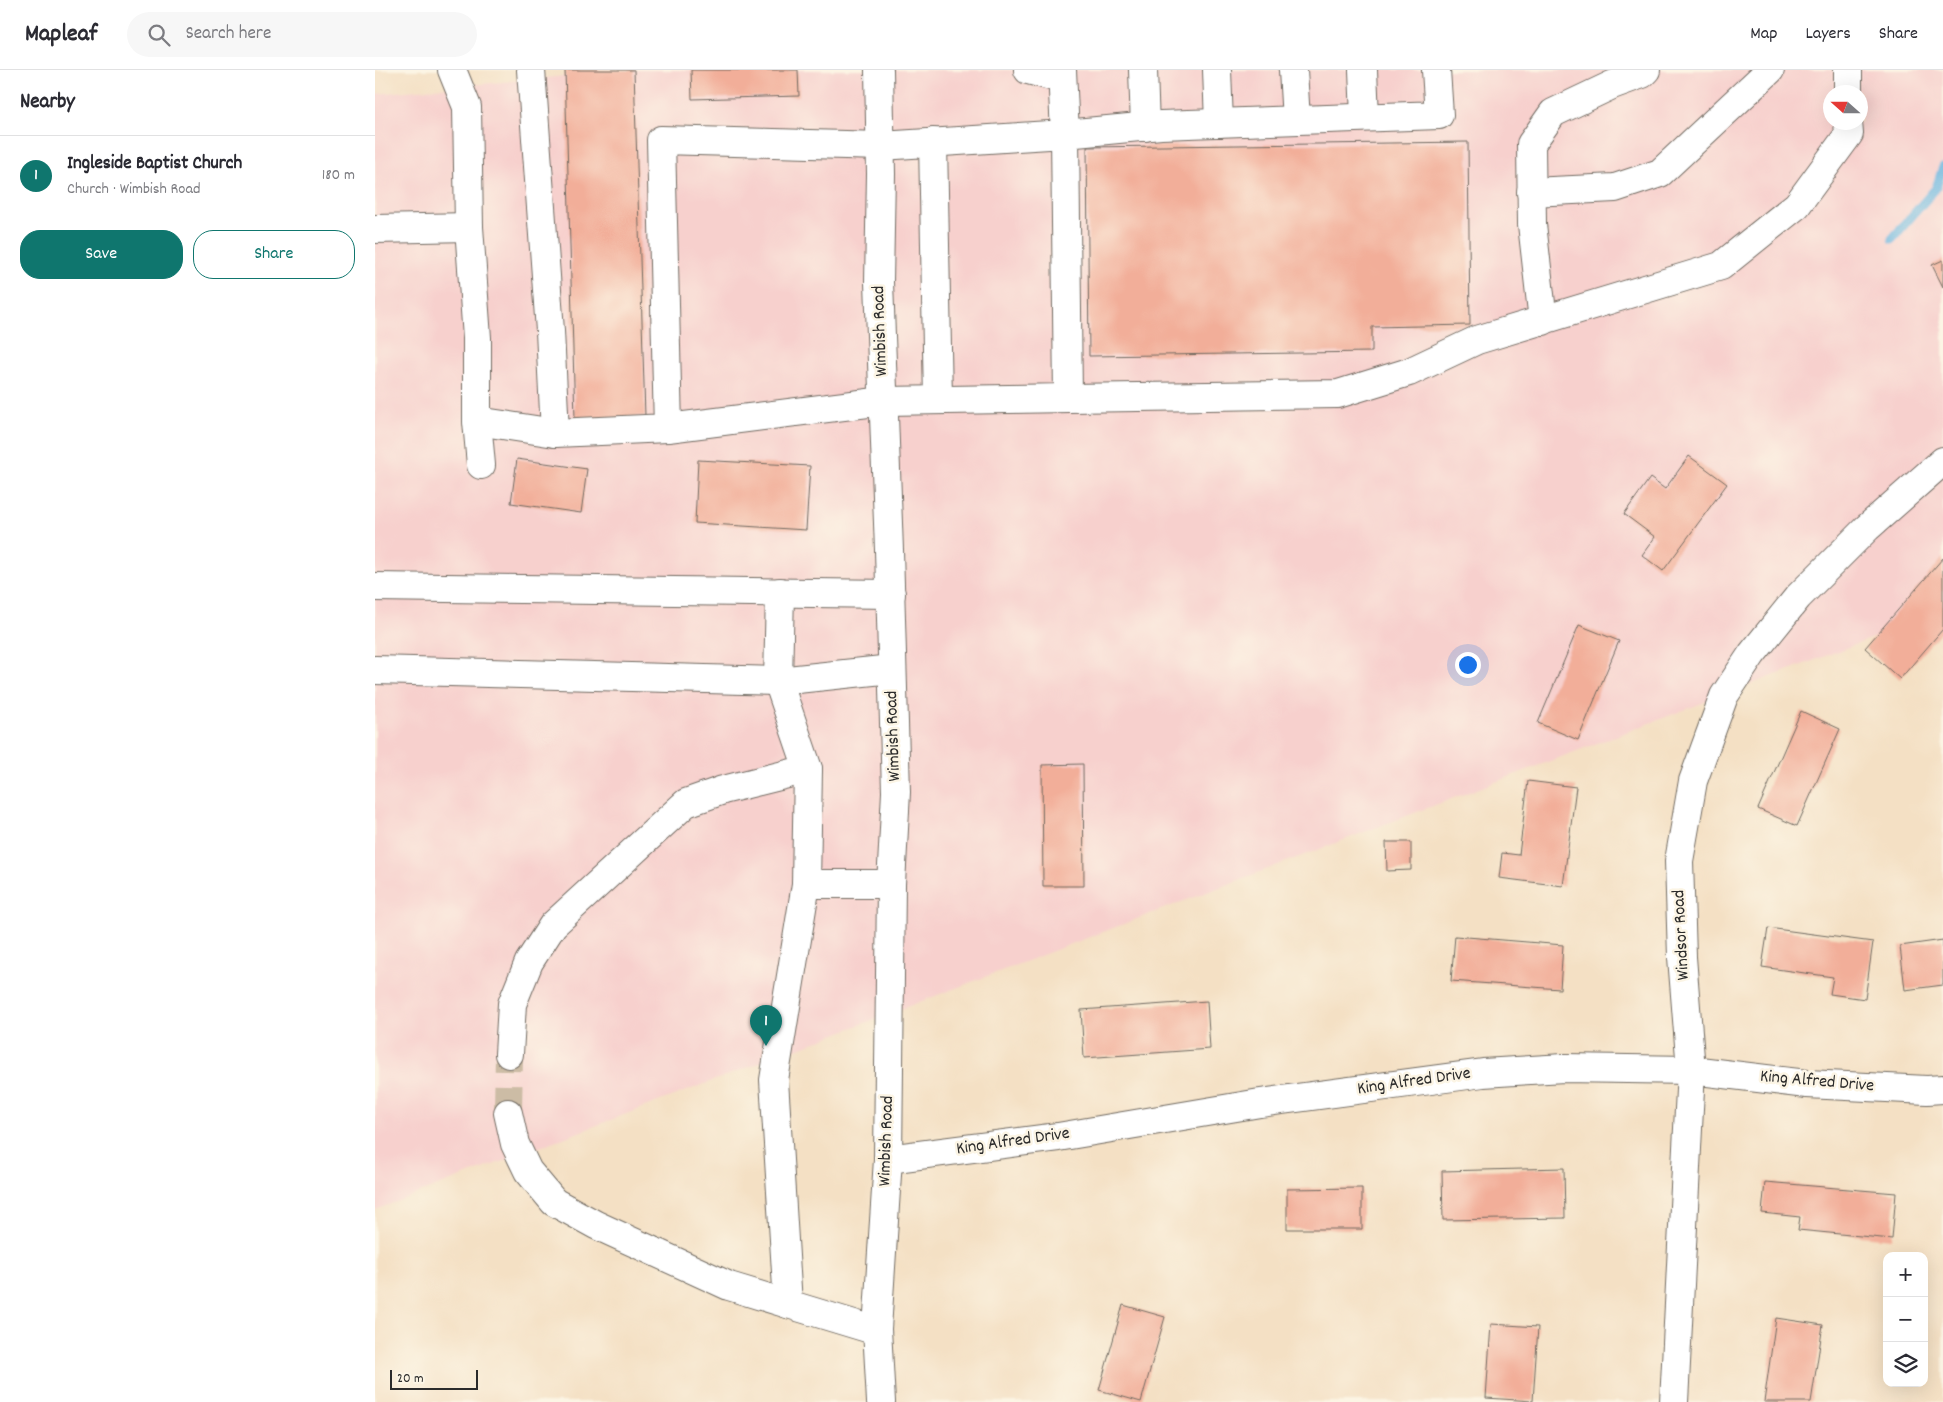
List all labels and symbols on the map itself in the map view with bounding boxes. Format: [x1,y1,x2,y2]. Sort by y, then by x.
north arrow [1823,85,1868,130]
street label: Wimbish Road [867,285,895,377]
your location [1455,652,1481,678]
street label: Wimbish Road [880,690,908,782]
street label: Windsor Road [1667,889,1697,981]
pin: 1 [750,1005,782,1046]
street label: King Alfred Drive [1356,1062,1472,1102]
street label: King Alfred Drive [1759,1065,1875,1099]
street label: Wimbish Road [873,1095,901,1187]
street label: King Alfred Drive [955,1122,1071,1162]
scale bar [390,1367,477,1390]

